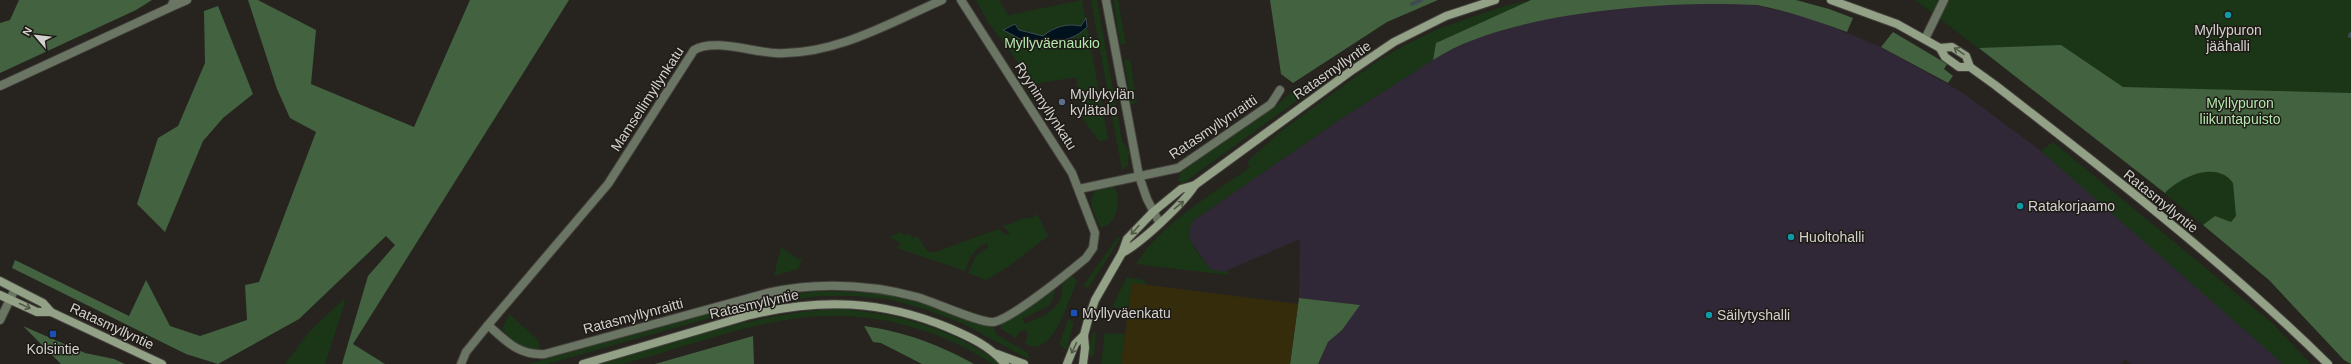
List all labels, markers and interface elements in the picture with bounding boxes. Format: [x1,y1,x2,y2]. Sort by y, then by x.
marker: Myllypuron jäähalli [2223,10,2233,20]
north arrow [16,16,56,56]
place label: Myllypuron jäähalli [2194,22,2262,54]
text: N [20,25,34,38]
park label: Myllyväenaukio [1004,35,1100,51]
street label: Ratasmyllyntie [1290,37,1374,103]
street label: Mamsellimyllynkatu [607,44,687,154]
one-way arrow [1953,47,1964,56]
street label: Ryynimyllynkatu [1012,59,1080,153]
place label: Myllykylän kylätalo [1070,86,1135,118]
street label: Ratasmyllynraitti [1166,92,1260,162]
park label: Myllypuron liikuntapuisto [2200,95,2281,127]
marker: Myllykylän kylätalo [1057,97,1067,107]
street label: Ratasmyllyntie [2121,166,2202,236]
place label: Ratakorjaamo [2028,198,2115,214]
one-way arrow [1174,200,1184,209]
marker: Ratakorjaamo [2015,201,2025,211]
one-way arrow [1130,225,1139,236]
place label: Huoltohalli [1799,229,1864,245]
marker: Huoltohalli [1786,232,1796,242]
street label: Ratasmyllyntie [708,286,800,322]
street label: Ratasmyllynraitti [581,295,685,337]
street label: Ratasmyllyntie [67,300,157,353]
one-way arrow [18,303,30,310]
place label: Myllyväenkatu [1082,305,1171,321]
place label: Säilytyshalli [1717,307,1790,323]
marker: Myllyväenkatu [1069,308,1079,318]
marker: Säilytyshalli [1704,310,1714,320]
marker: Kolsintie [48,329,58,339]
place label: Kolsintie [27,341,80,357]
one-way arrow [1070,342,1077,354]

